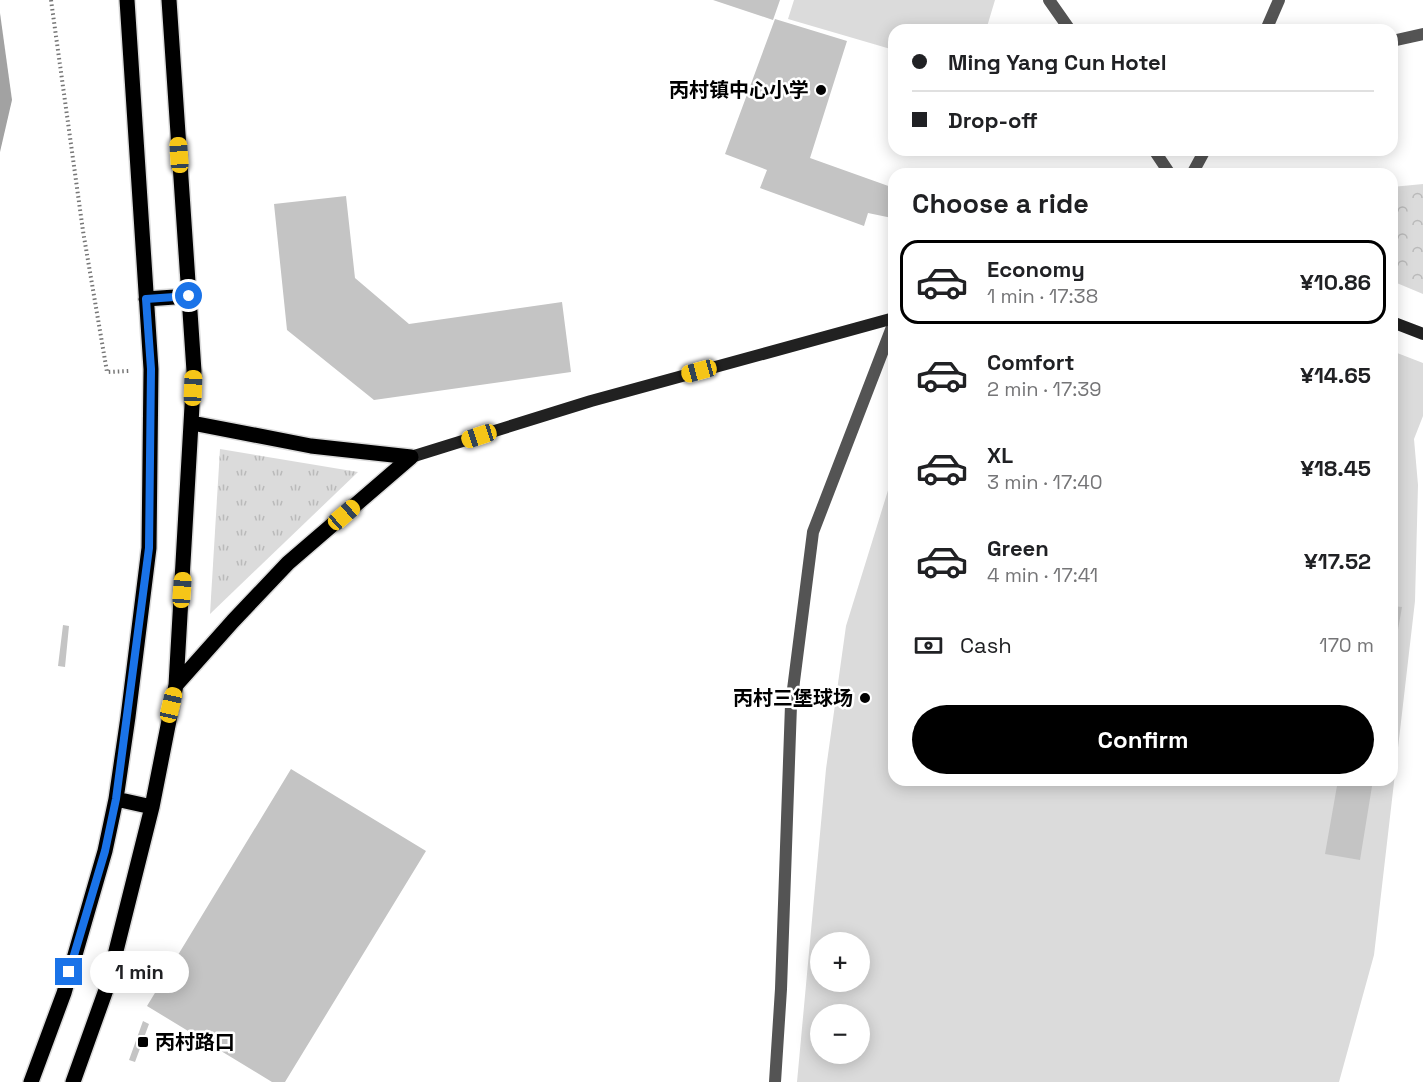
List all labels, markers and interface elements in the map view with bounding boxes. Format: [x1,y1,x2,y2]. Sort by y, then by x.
text: Ming Yang Cun Hotel [948,48,1167,76]
place label: 丙村镇中心小学 [669,77,809,103]
marker: 丙村镇中心小学 [814,83,828,97]
text: Drop-off [948,106,1038,134]
car [169,136,189,174]
text: Choose a ride [912,186,1089,221]
icon: car [915,255,969,309]
text: Economy [987,255,1085,283]
text: ¥10.86 [1300,268,1371,296]
route start [175,282,202,309]
text: 1 min · 17:38 [987,283,1098,309]
icon: car [915,348,969,402]
text: Comfort [987,348,1075,376]
car [679,358,719,384]
text: ¥14.65 [1300,361,1371,389]
car [183,370,203,406]
text: 2 min · 17:39 [987,376,1102,402]
car [459,422,499,450]
icon: car [915,441,969,495]
text: XL [987,441,1013,469]
text: ¥18.45 [1300,454,1371,482]
text: 3 min · 17:40 [987,469,1103,495]
car [325,496,363,534]
icon: car [915,534,969,588]
text: Green [987,534,1049,562]
text: ¥17.52 [1304,547,1371,575]
text: 4 min · 17:41 [987,562,1098,588]
car [172,571,192,609]
icon: cash [912,629,945,662]
text: Cash [960,631,1012,659]
text: 170 m [1319,632,1374,658]
car [158,685,184,725]
place label: 丙村三堡球场 [733,685,853,711]
marker: 丙村三堡球场 [858,691,872,705]
button: Confirm [912,705,1374,774]
map controls [810,932,870,1064]
button: + [810,932,870,992]
callout: 1 min [90,951,189,993]
route end [55,958,82,985]
text: 1 min [115,959,164,985]
button: − [810,1004,870,1064]
place label: 丙村路口 [155,1029,235,1055]
marker: 丙村路口 [136,1035,150,1049]

